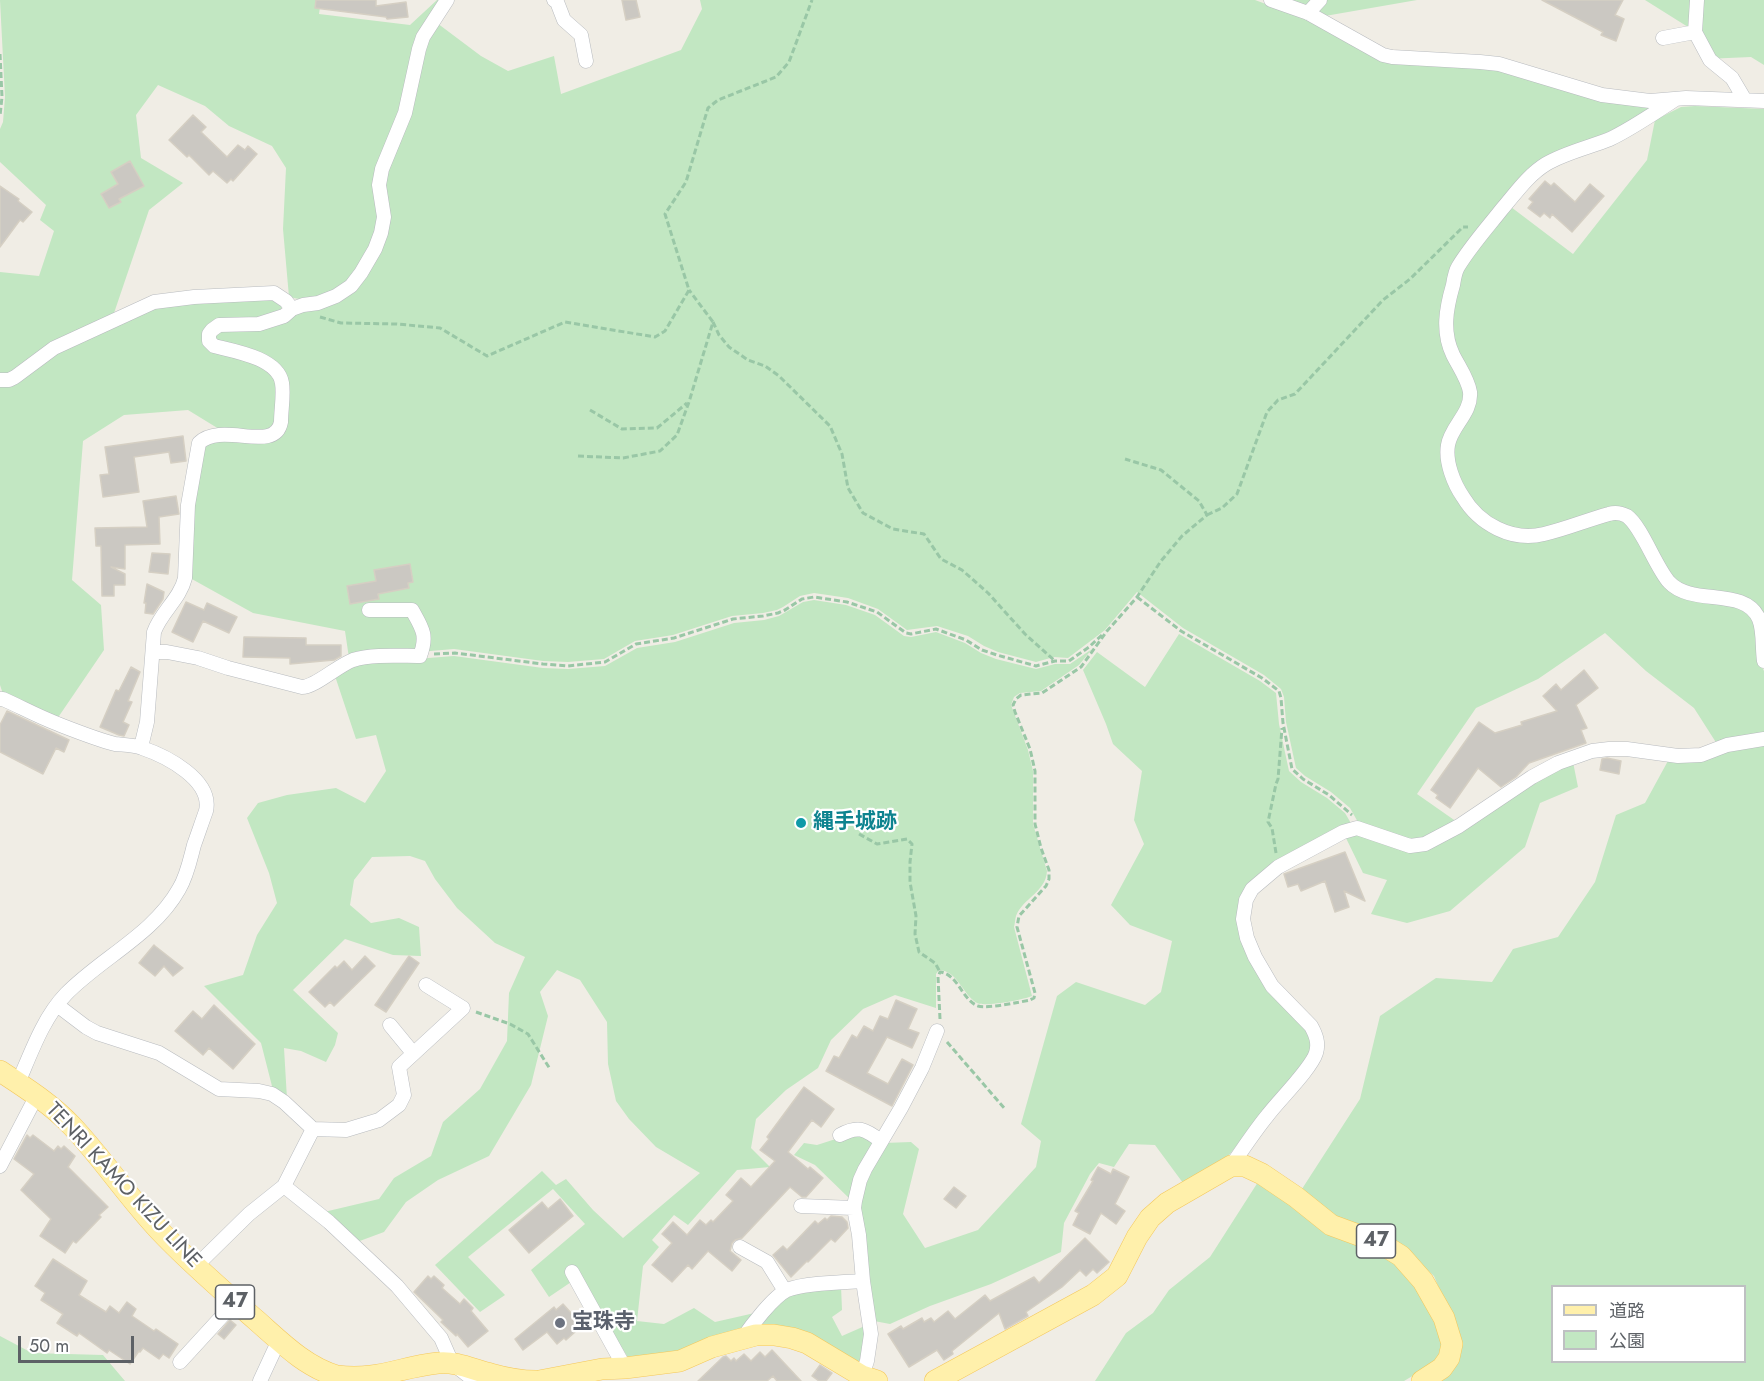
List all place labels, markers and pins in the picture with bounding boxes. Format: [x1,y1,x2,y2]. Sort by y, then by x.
place label: 縄手城跡 [813,810,897,836]
marker: 縄手城跡 [794,816,808,830]
place label: 宝珠寺 [572,1310,635,1336]
marker: 宝珠寺 [553,1316,567,1330]

